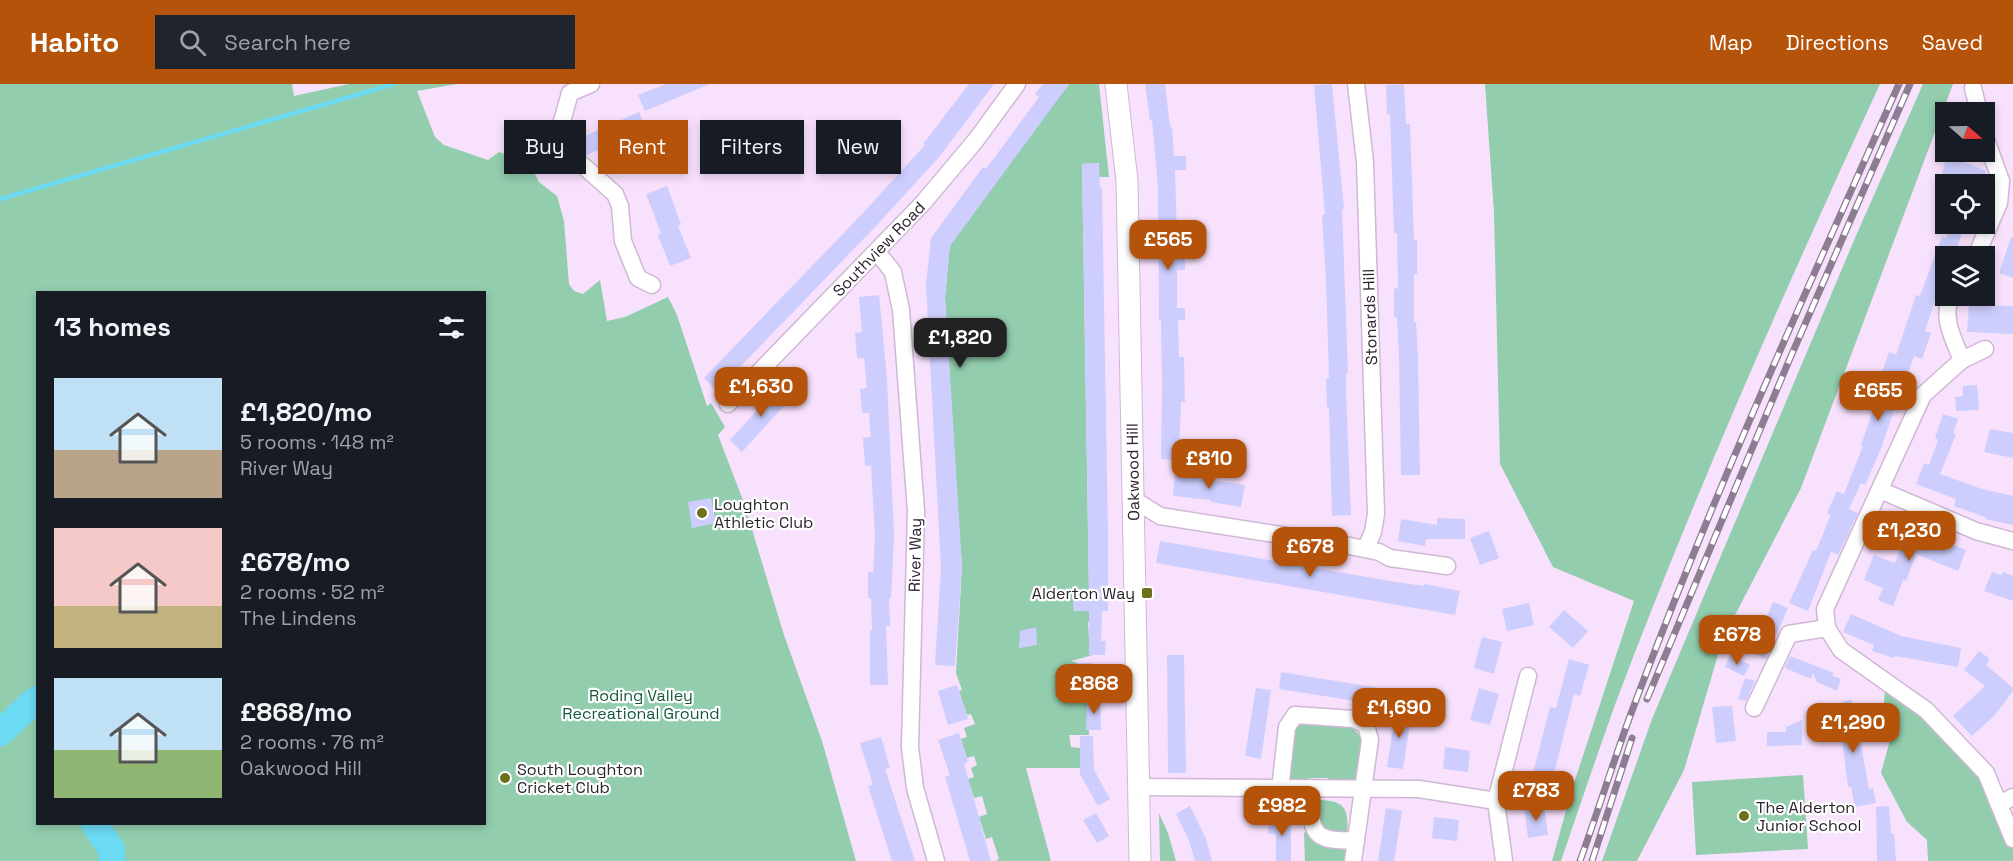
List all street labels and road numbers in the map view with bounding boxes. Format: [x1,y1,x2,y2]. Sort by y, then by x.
street label: Southview Road [828,197,930,301]
street label: Stonards Hill [1358,268,1382,366]
street label: Oakwood Hill [1122,423,1144,521]
street label: River Way [904,518,926,592]

